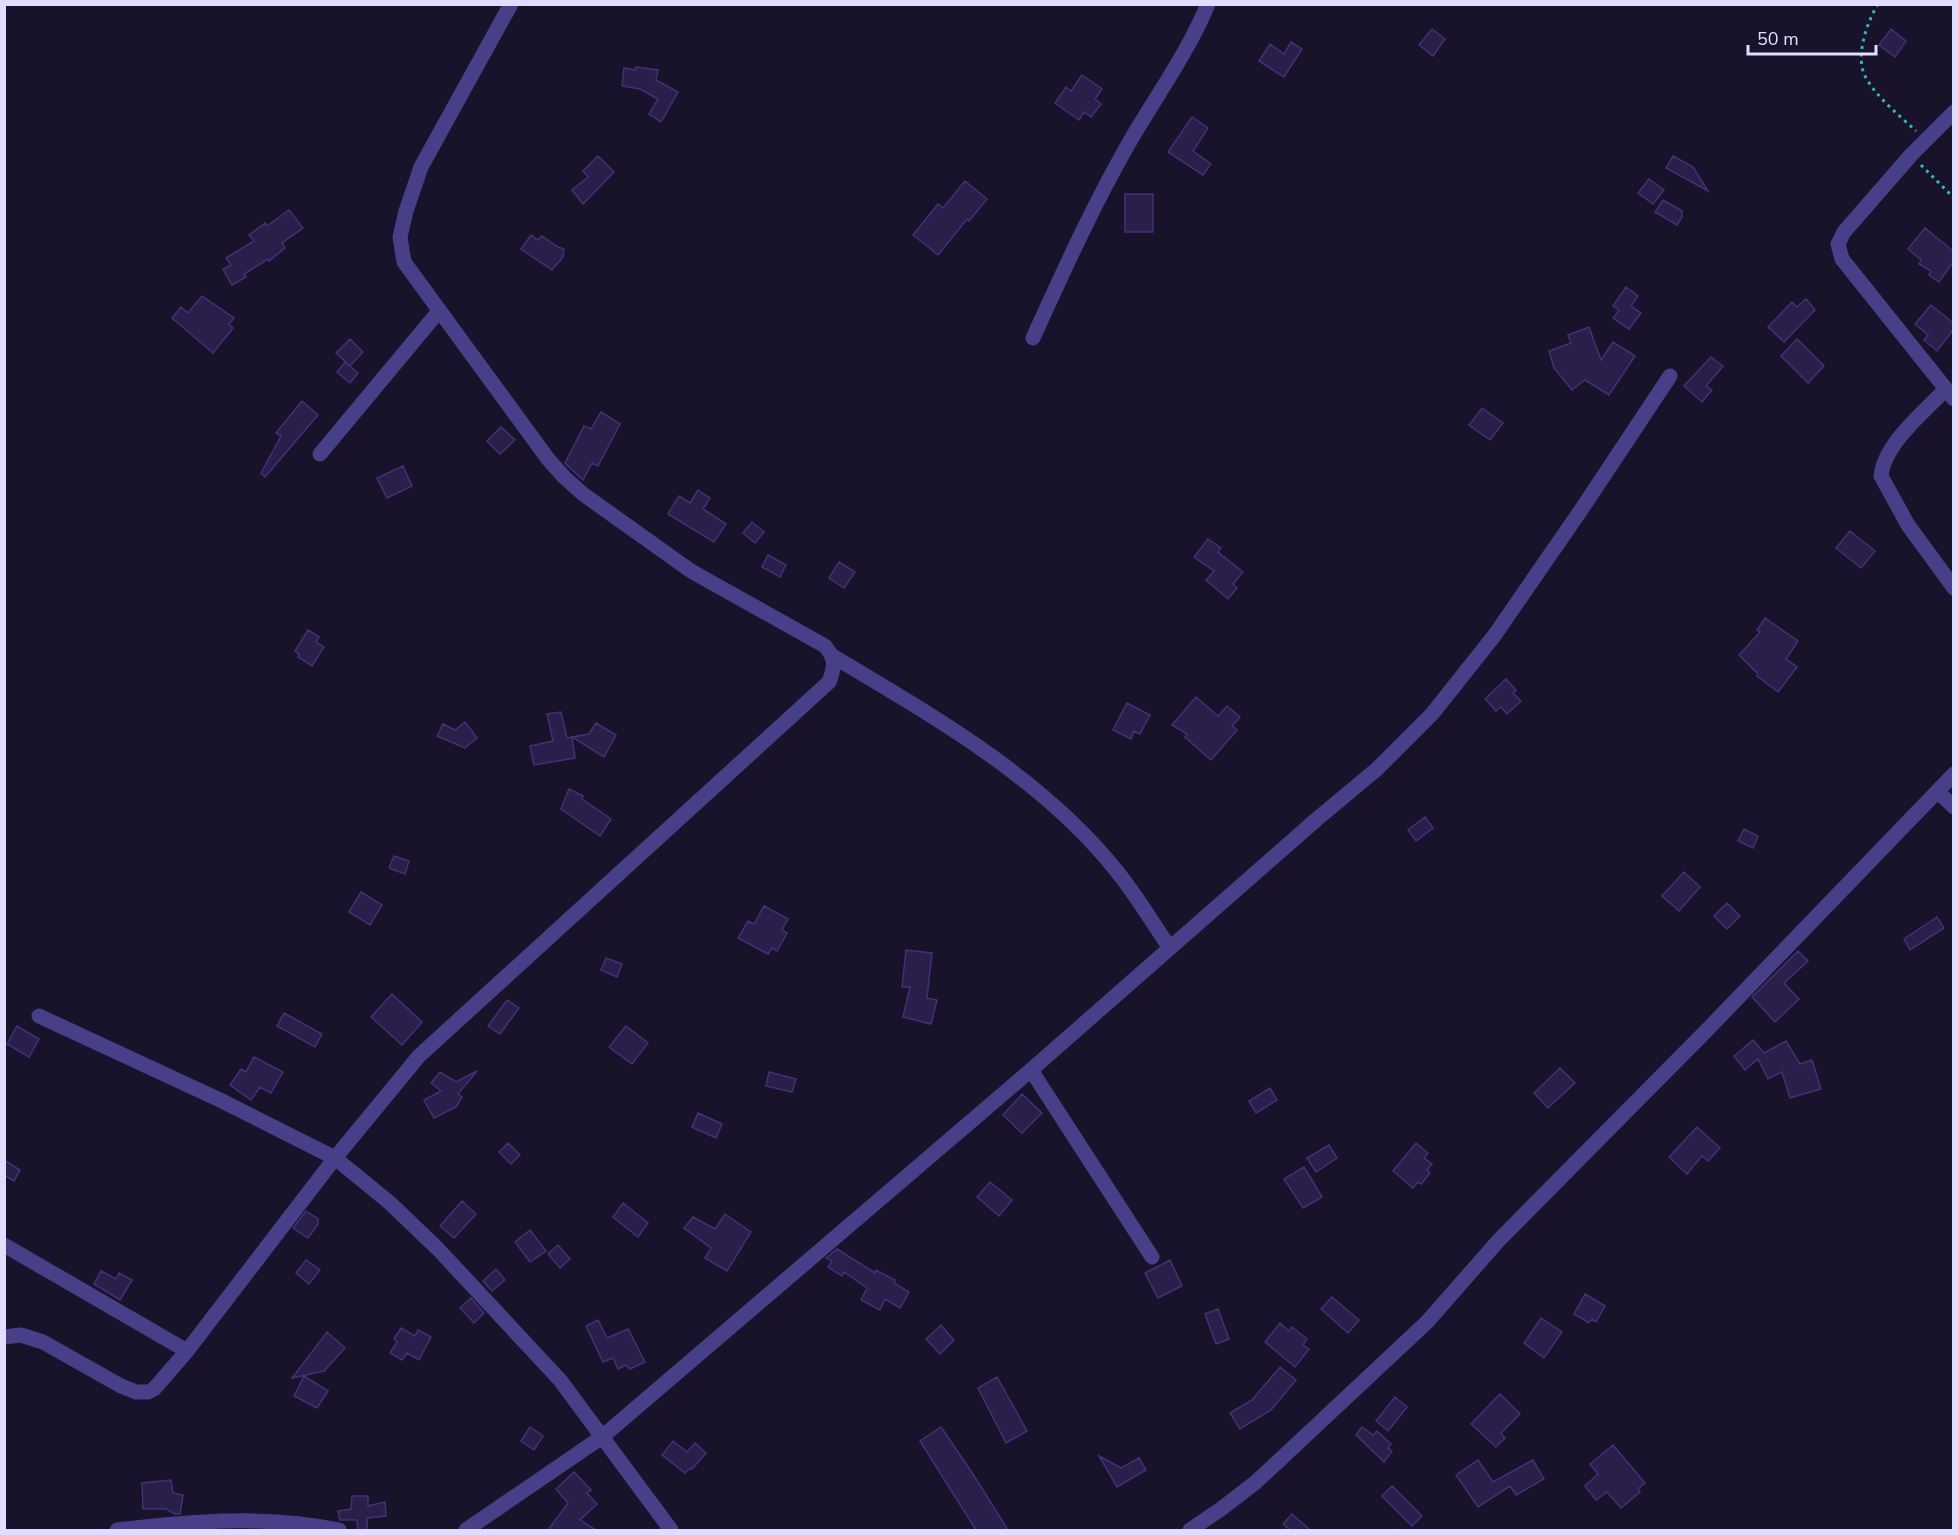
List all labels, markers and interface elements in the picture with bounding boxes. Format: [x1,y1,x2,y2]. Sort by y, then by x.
scale bar [1748,18,1876,56]
text: 50 m [1757,27,1799,51]

